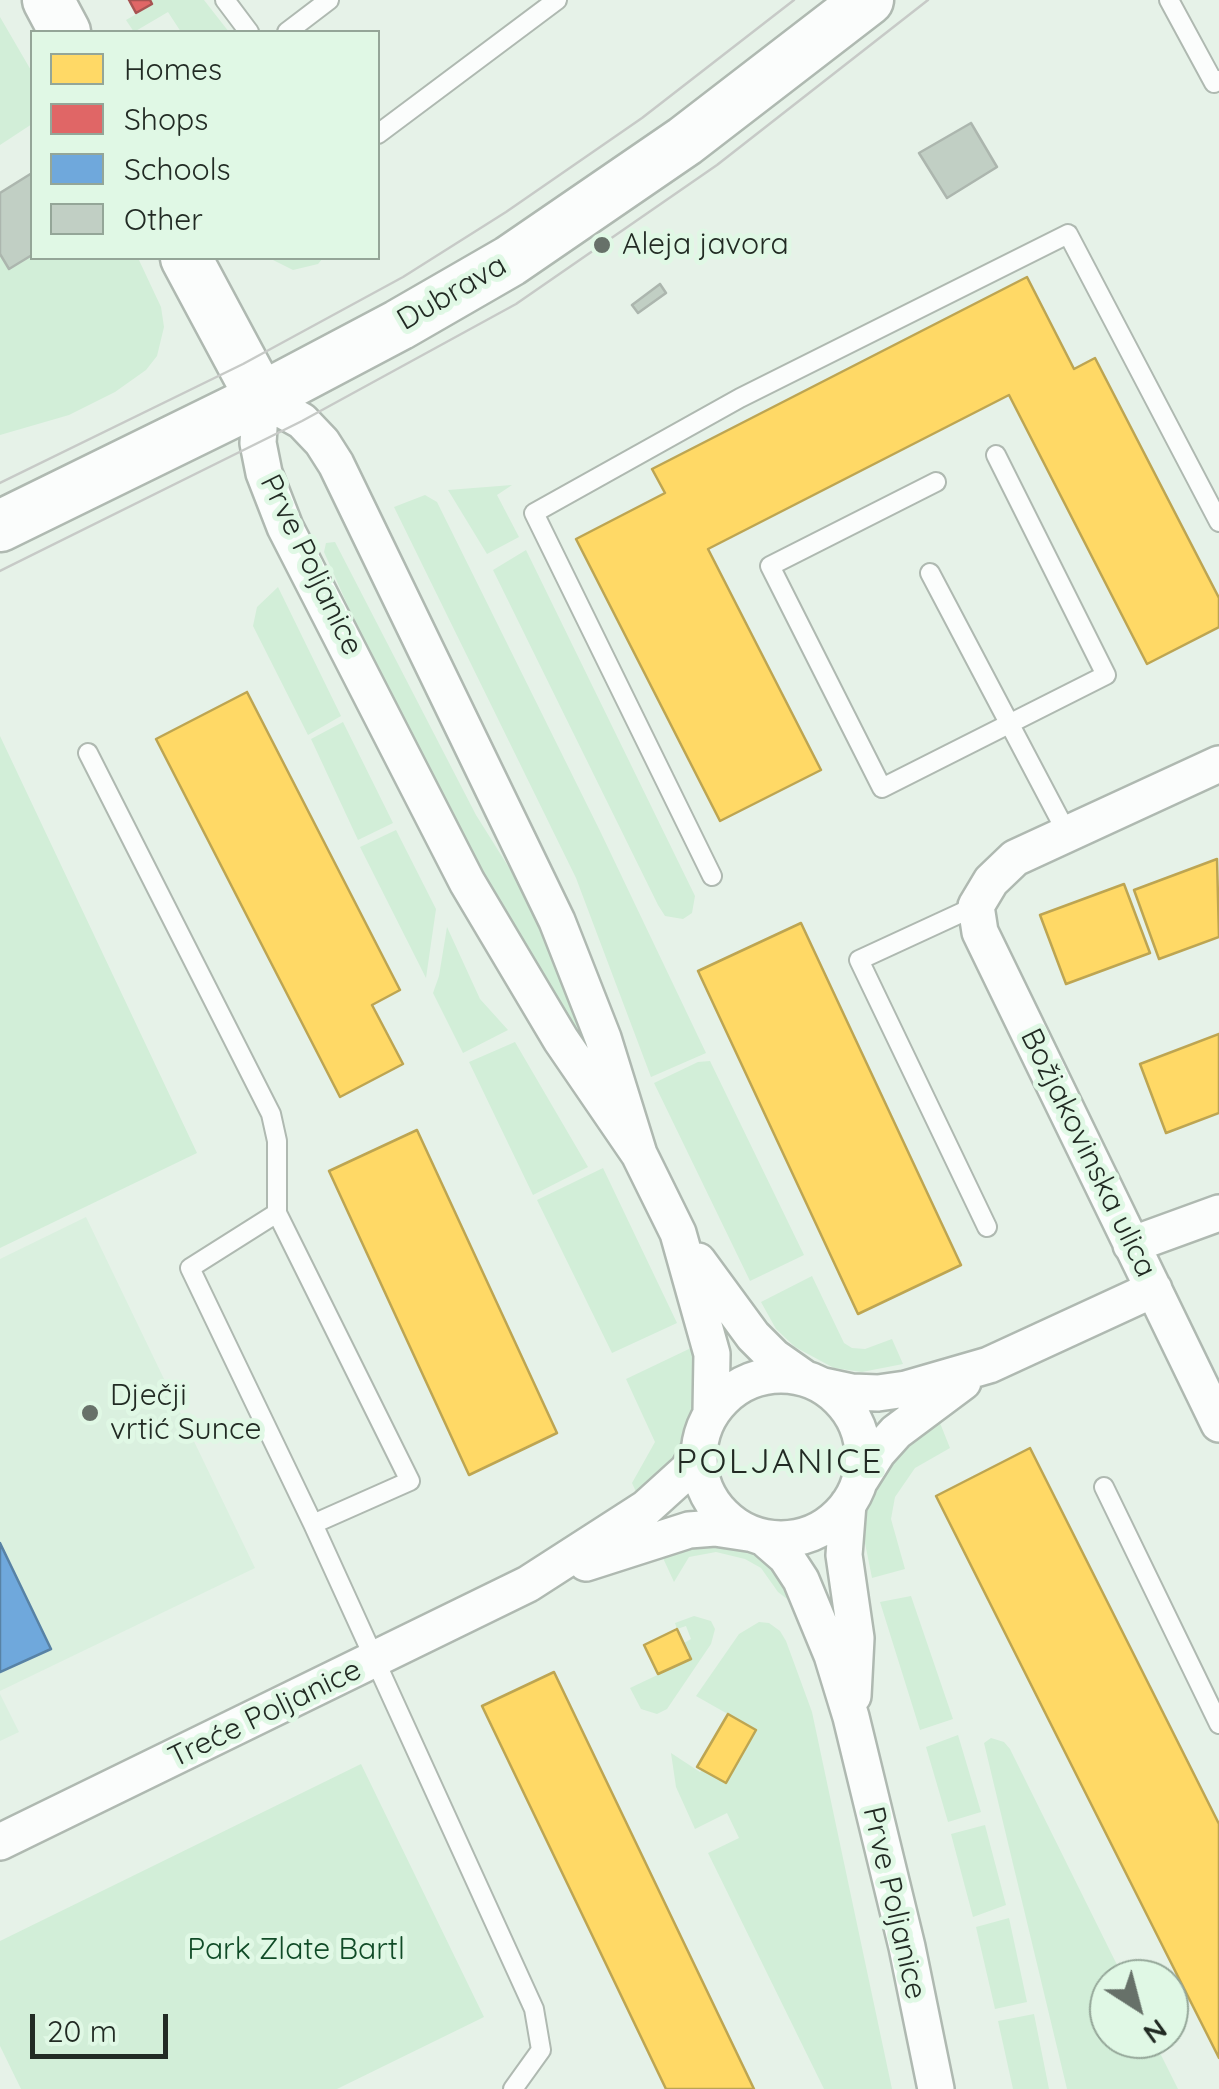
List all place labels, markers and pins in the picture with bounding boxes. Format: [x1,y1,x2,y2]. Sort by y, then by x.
place label: Aleja javora [622,227,789,263]
marker: Aleja javora [591,234,613,256]
place label: Dječji vrtić Sunce [110,1378,261,1448]
marker: Dječji vrtić Sunce [79,1402,101,1424]

